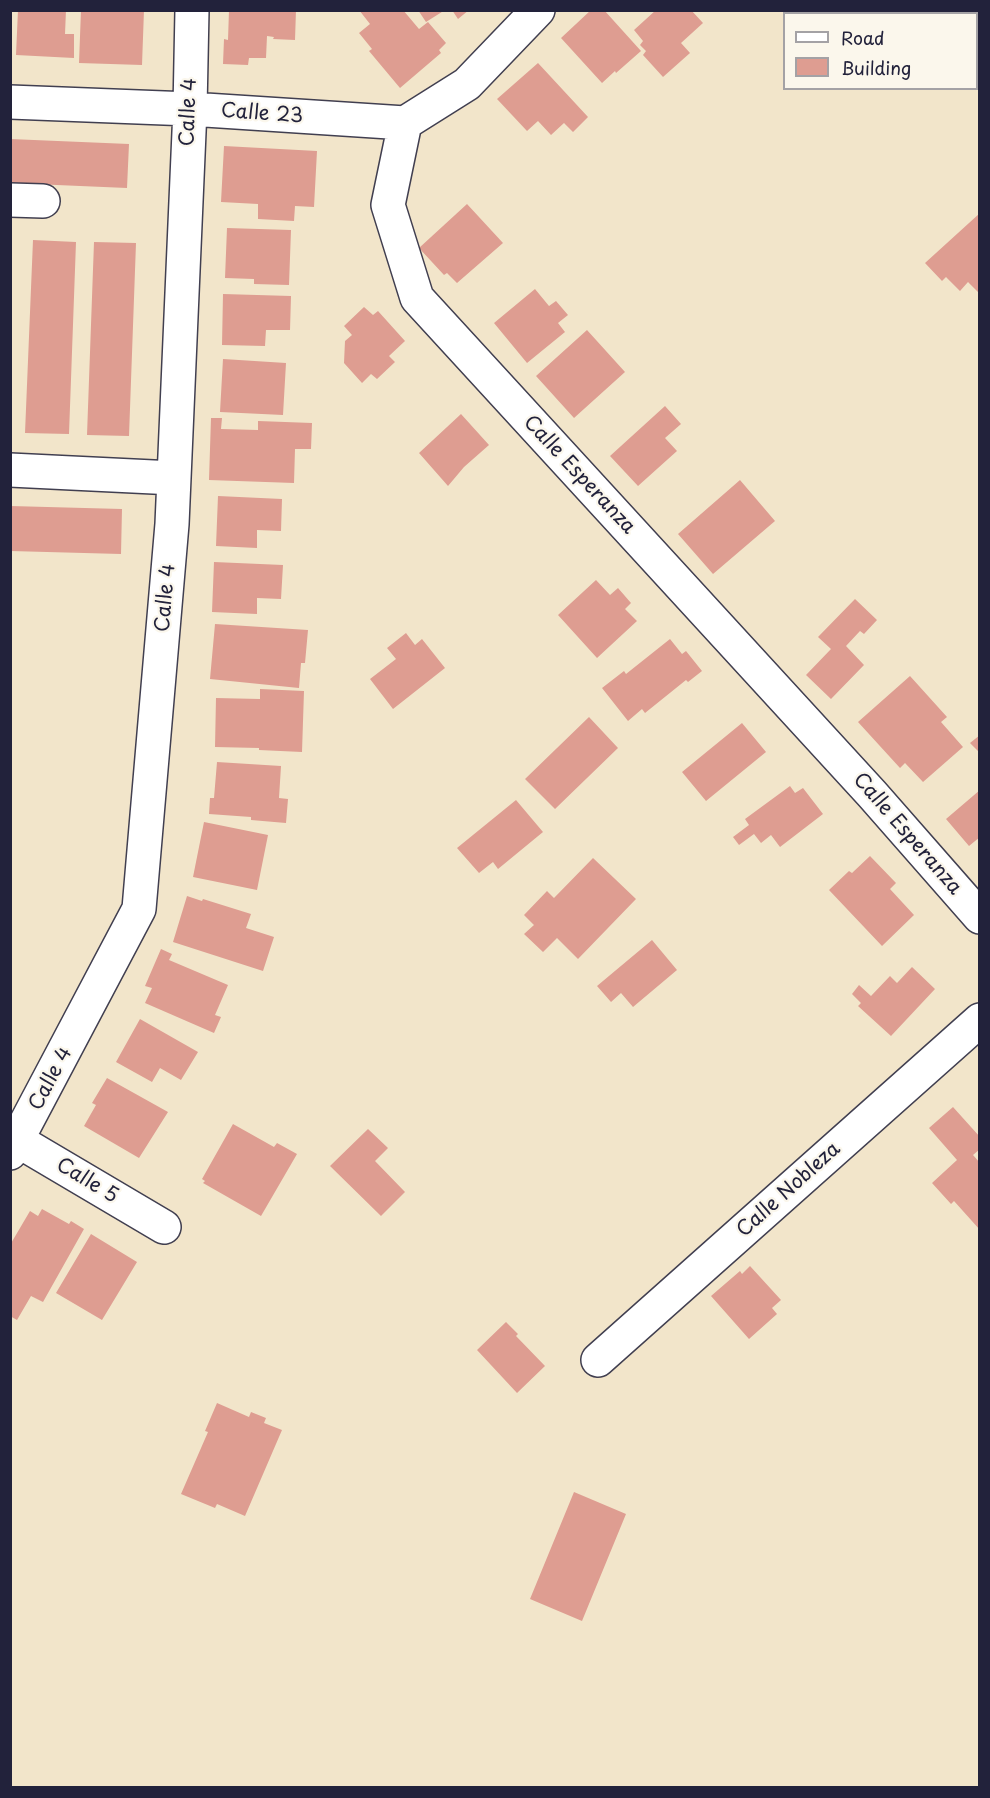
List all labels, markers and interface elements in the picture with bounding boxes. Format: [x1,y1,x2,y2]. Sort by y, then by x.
legend [783,12,978,90]
text: Road [841,24,885,51]
text: Building [841,54,911,81]
street label: Calle 4 [176,77,202,147]
street label: Calle 23 [220,99,304,129]
street label: Calle Esperanza [518,411,640,539]
street label: Calle 4 [151,563,181,633]
street label: Calle Esperanza [848,768,966,900]
street label: Calle 4 [24,1043,78,1115]
street label: Calle Nobleza [732,1137,846,1243]
street label: Calle 5 [52,1153,122,1209]

